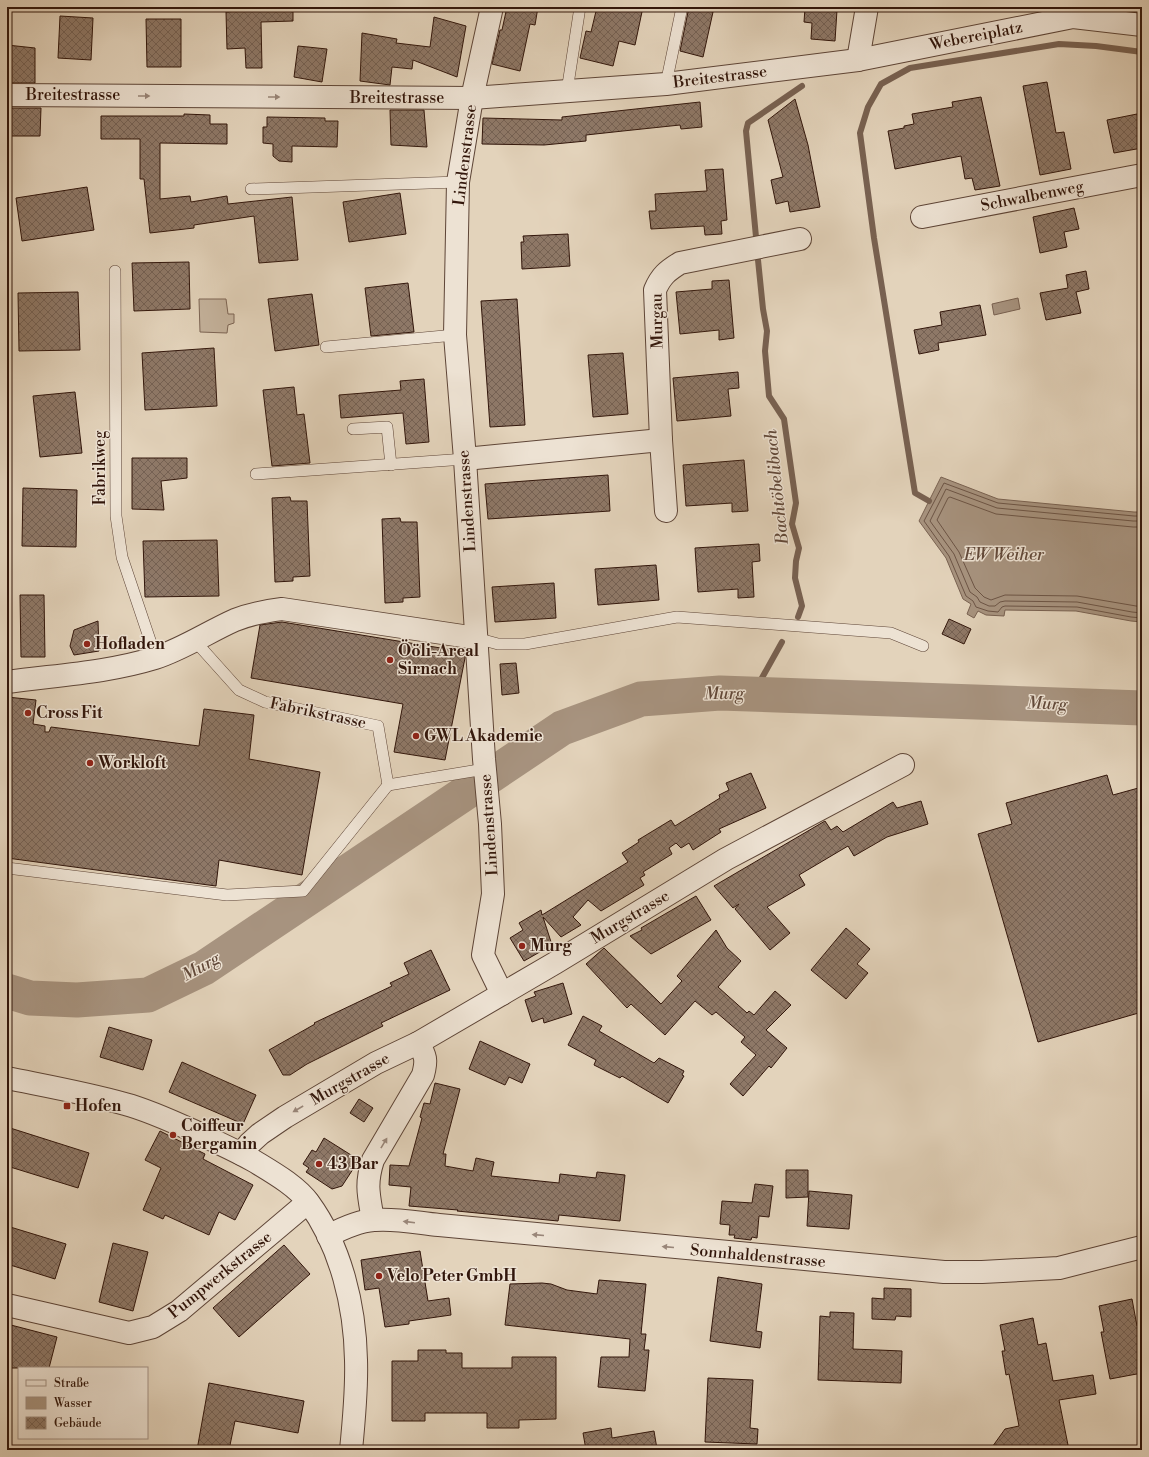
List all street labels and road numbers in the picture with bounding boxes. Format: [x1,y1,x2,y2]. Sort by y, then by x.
street label: Webereiplatz [927,17,1024,55]
street label: Breitestrasse [671,61,768,93]
street label: Breitestrasse [25,85,120,105]
street label: Breitestrasse [349,88,444,108]
street label: Lindenstrasse [449,103,481,207]
street label: Schwalbenweg [979,176,1086,216]
street label: Murgau [647,293,667,349]
street label: Fabrikweg [90,430,110,505]
street label: Lindenstrasse [453,449,481,553]
street label: Fabrikstrasse [268,693,368,733]
street label: Lindenstrasse [475,773,503,877]
street label: Murgstrasse [587,886,673,948]
street label: Murgstrasse [307,1048,393,1110]
street label: Pumpwerkstrasse [164,1227,276,1323]
street label: Sonnhaldenstrasse [689,1240,827,1272]

